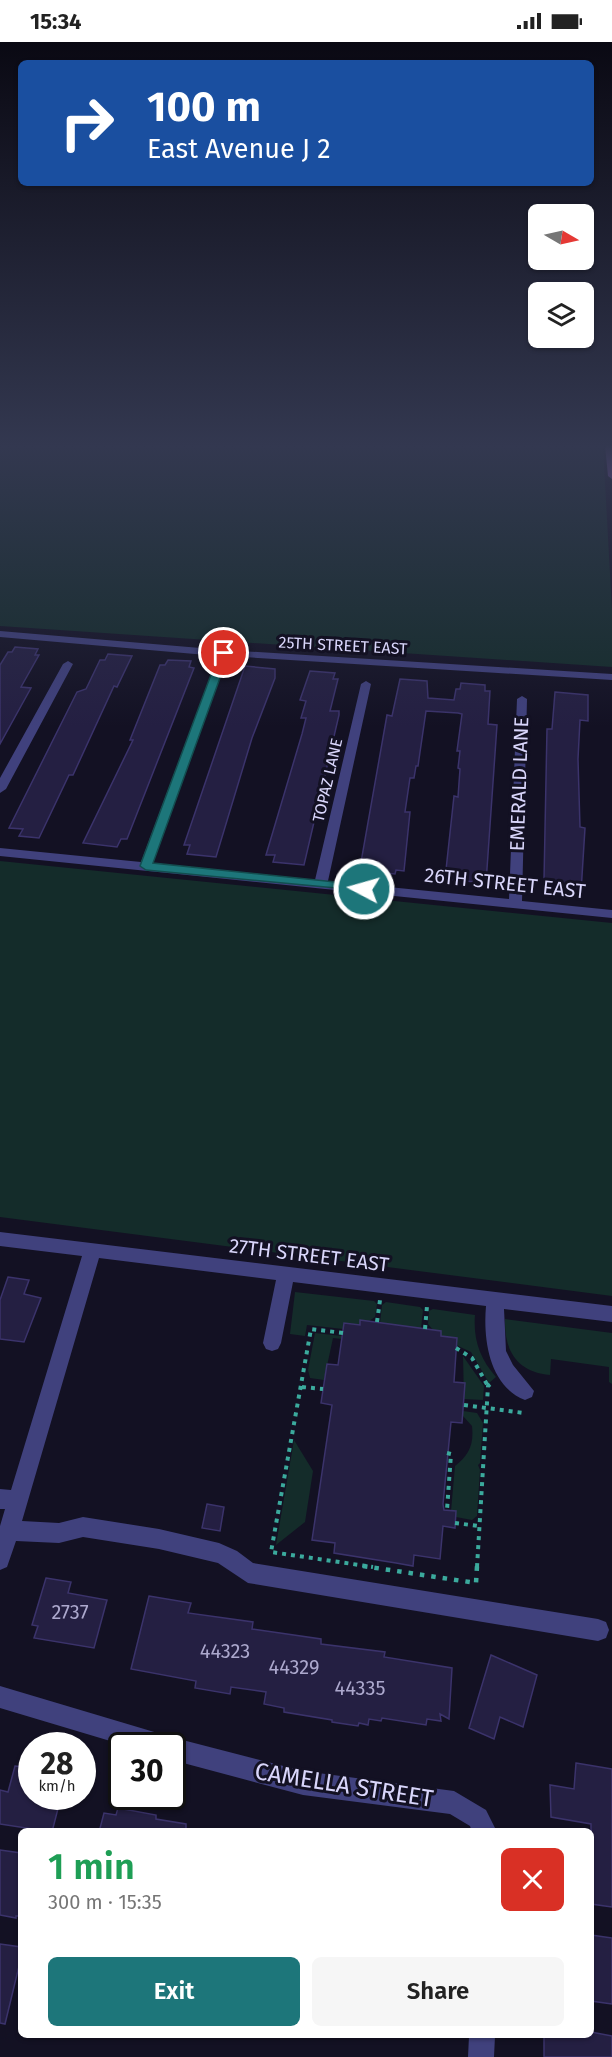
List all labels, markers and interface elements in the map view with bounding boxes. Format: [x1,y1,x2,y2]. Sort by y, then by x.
text: 15:34 [30,8,81,35]
text: 100 m [147,82,261,132]
icon: right [48,84,126,162]
text: East Avenue J 2 [147,133,331,165]
north arrow [528,204,594,270]
map controls [528,204,594,348]
button: layers [528,282,594,348]
pin [198,627,249,678]
street label: 25TH STREET EAST [278,633,409,658]
icon: arrive [207,636,240,669]
street label: EMERALD LANE [505,716,533,852]
street label: TOPAZ LANE [309,736,346,824]
position arrow [332,857,396,921]
street label: 26TH STREET EAST [423,863,587,903]
street label: 27TH STREET EAST [228,1233,391,1277]
house number: 2737 [51,1600,89,1624]
house number: 44323 [200,1639,250,1663]
house number: 44329 [269,1655,319,1679]
house number: 44335 [335,1676,385,1700]
speed limit sign: 30 [108,1732,186,1810]
text: 28 [41,1746,73,1782]
street label: CAMELLA STREET [253,1757,436,1813]
text: km/h [38,1777,76,1795]
text: 1 min [48,1845,135,1889]
button: close [501,1848,564,1911]
text: 300 m · 15:35 [48,1890,162,1914]
button: Exit [48,1957,300,2026]
button: Share [312,1957,564,2026]

